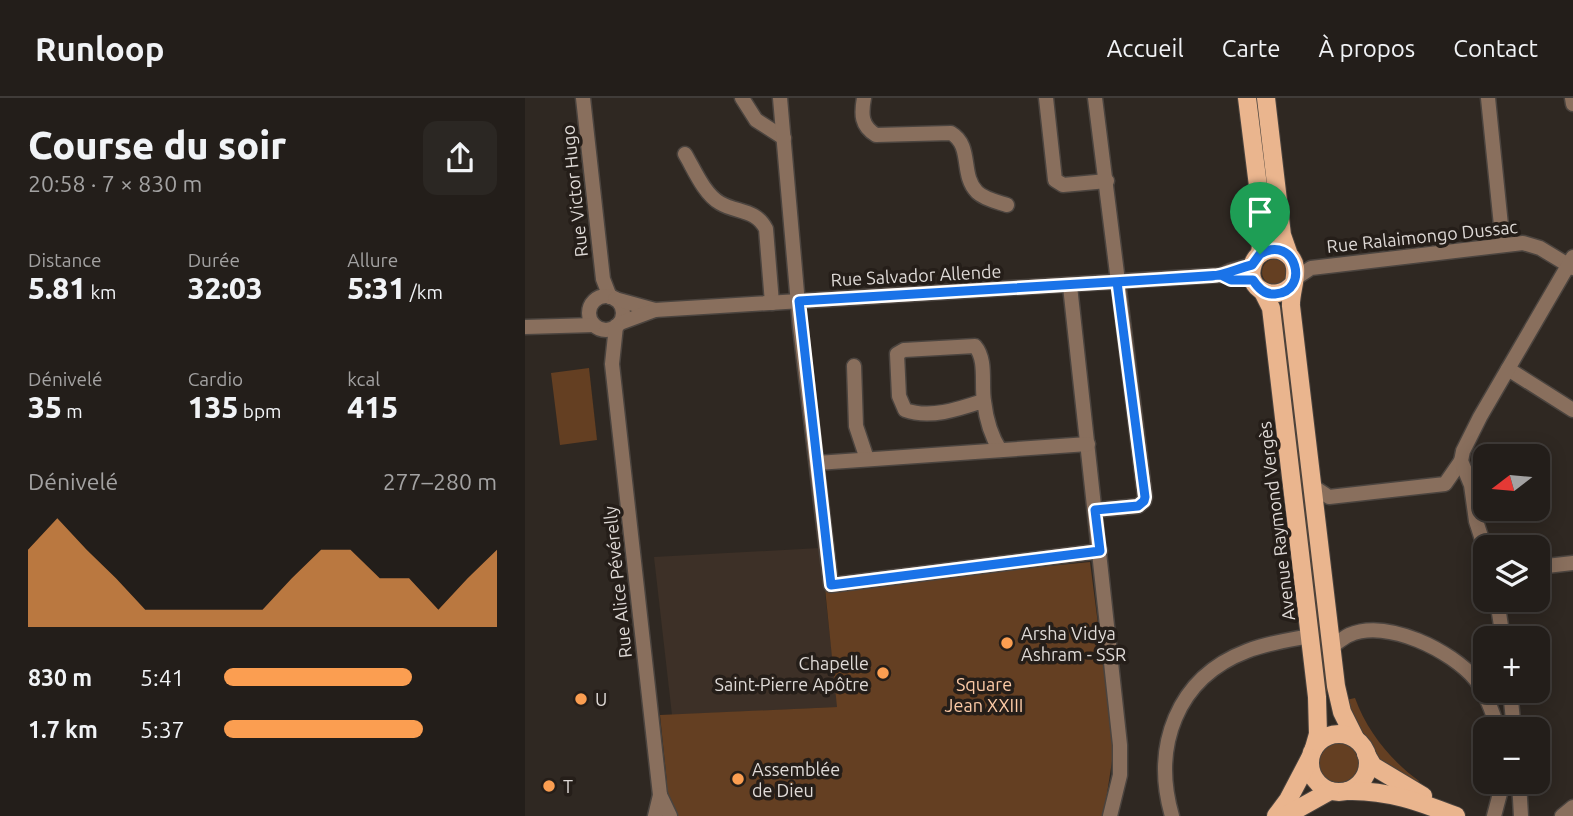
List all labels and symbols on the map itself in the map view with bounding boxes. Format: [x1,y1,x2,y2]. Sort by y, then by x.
street label: Rue Victor Hugo [557,124,591,258]
pin [1230,182,1290,254]
street label: Rue Ralaimongo Dussac [1326,216,1518,256]
street label: Rue Salvador Allende [830,261,1002,289]
street label: Avenue Raymond Vergès [1254,420,1298,622]
north arrow [1473,444,1551,522]
street label: Rue Alice Pévérelly [599,505,635,659]
place label: Arsha Vidya Ashram - SSR [1021,623,1126,664]
marker: Arsha Vidya Ashram - SSR [999,635,1015,651]
place label: Chapelle Saint-Pierre Apôtre [715,653,869,694]
marker: Chapelle Saint-Pierre Apôtre [875,665,891,681]
park label: Square Jean XXIII [945,674,1023,715]
place label: U [595,689,607,709]
marker: U [573,691,589,707]
place label: Assemblée de Dieu [752,759,840,800]
marker: Assemblée de Dieu [730,771,746,787]
place label: T [563,776,573,796]
marker: T [541,778,557,794]

